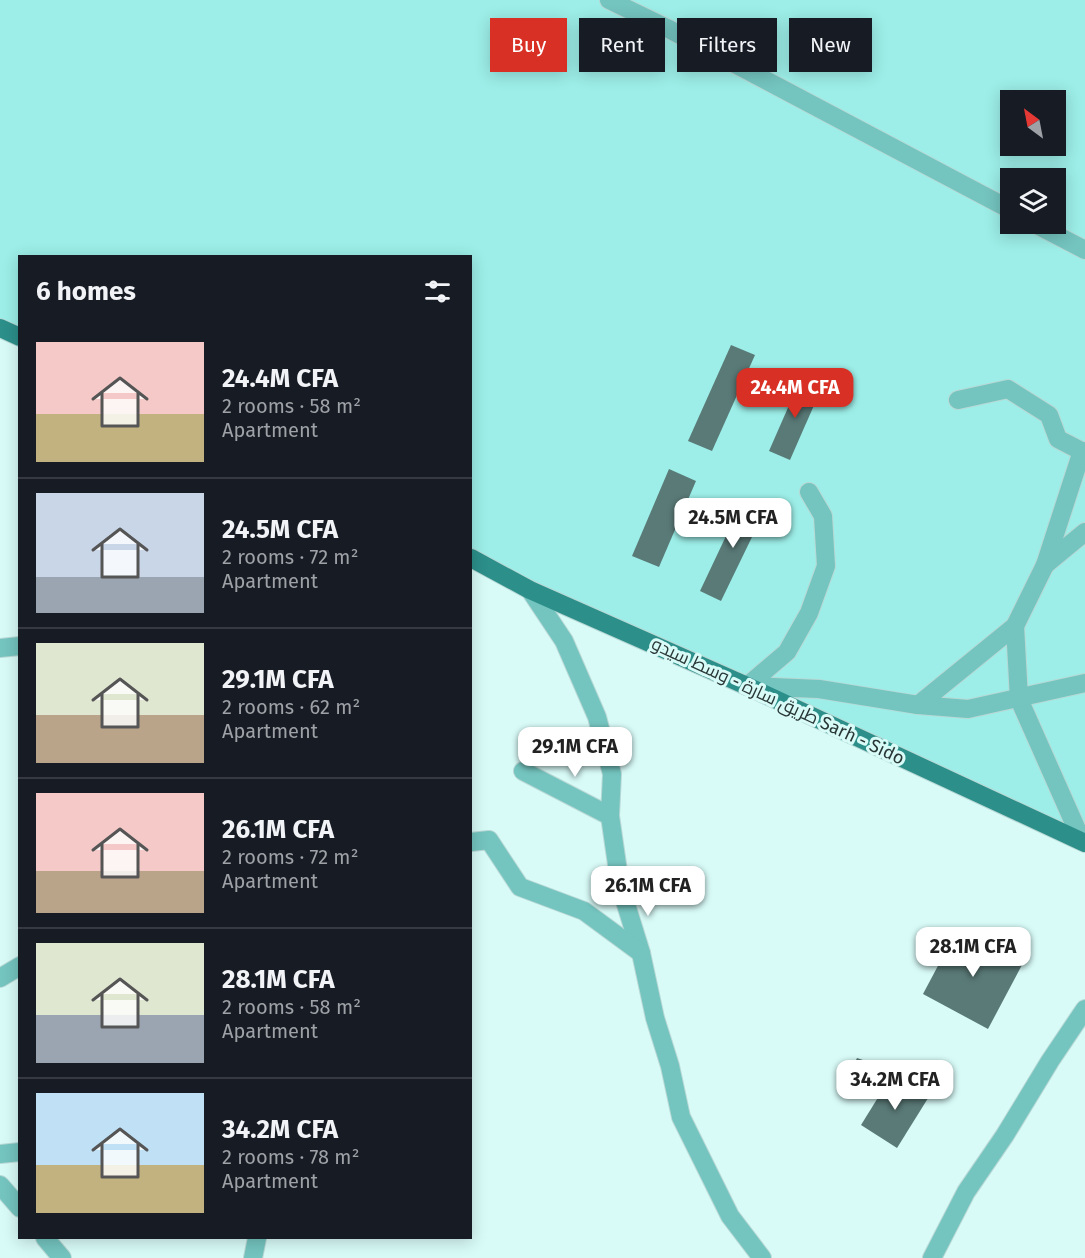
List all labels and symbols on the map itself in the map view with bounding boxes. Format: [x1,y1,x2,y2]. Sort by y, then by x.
north arrow [1000,90,1066,156]
pin: 24.4M CFA [726,368,864,419]
pin: 24.5M CFA [664,498,802,549]
street label: طريق سارة - وسط سيدو Sarh - Sido [648,633,908,770]
pin: 29.1M CFA [506,727,644,778]
pin: 26.1M CFA [579,866,717,917]
pin: 28.1M CFA [904,927,1042,978]
pin: 34.2M CFA [826,1060,964,1111]

